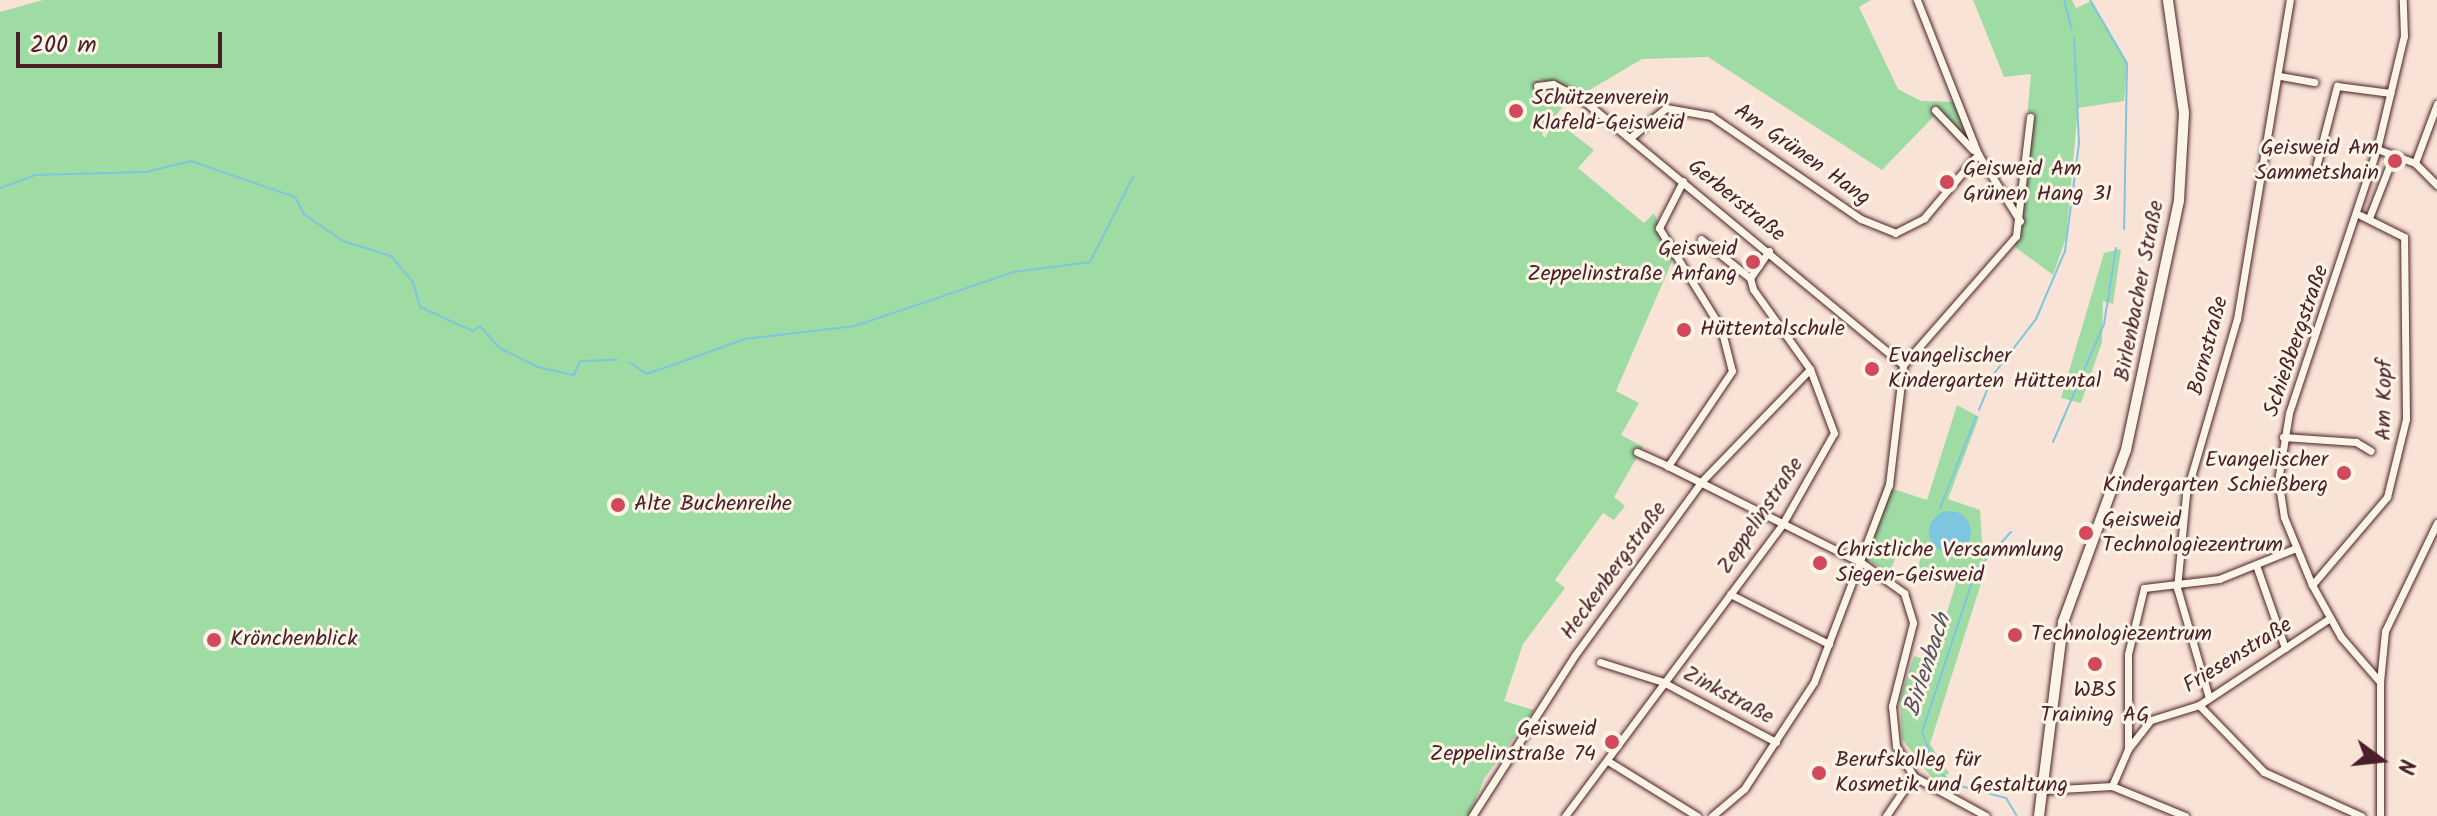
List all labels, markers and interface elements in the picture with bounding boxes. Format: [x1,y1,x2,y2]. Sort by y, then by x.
scale bar [20,16,226,66]
text: 200 m [30,26,97,65]
place label: Schützenverein Klafeld-Geisweid [1532,85,1684,136]
street label: Am Grünen Hang [1729,98,1875,212]
marker: Schützenverein Klafeld-Geisweid [1507,102,1525,120]
place label: Geisweid Am Sammetshain [2255,135,2379,186]
marker: Geisweid Am Sammetshain [2386,152,2404,170]
street label: Gerberstraße [1682,154,1790,248]
place label: Geisweid Am Grünen Hang 31 [1963,156,2112,208]
marker: Geisweid Am Grünen Hang 31 [1938,173,1956,191]
street label: Birlenbacher Straße [2110,198,2170,384]
place label: Geisweid Zeppelinstraße Anfang [1527,236,1737,288]
marker: Geisweid Zeppelinstraße Anfang [1744,253,1762,271]
street label: Schießbergstraße [2259,262,2335,420]
street label: Bornstraße [2183,294,2235,398]
place label: Hüttentalschule [1700,317,1845,343]
marker: Hüttentalschule [1675,321,1693,339]
place label: Evangelischer Kindergarten Hüttental [1888,343,2101,394]
street label: Am Kopf [2371,359,2399,441]
marker: Evangelischer Kindergarten Hüttental [1863,360,1881,378]
place label: Evangelischer Kindergarten Schießberg [2102,447,2328,498]
street label: Zeppelinstraße [1712,453,1810,579]
marker: Evangelischer Kindergarten Schießberg [2335,464,2353,482]
place label: Alte Buchenreihe [634,492,792,518]
marker: Alte Buchenreihe [609,496,627,514]
street label: Heckenbergstraße [1555,497,1673,645]
place label: Geisweid Technologiezentrum [2102,507,2283,558]
marker: Geisweid Technologiezentrum [2077,524,2095,542]
place label: Christliche Versammlung Siegen-Geisweid [1836,537,2064,588]
marker: Christliche Versammlung Siegen-Geisweid [1811,554,1829,572]
water label: Birlenbach [1898,610,1958,720]
street label: Friesenstraße [2179,612,2297,700]
place label: Technologiezentrum [2031,622,2212,648]
marker: Technologiezentrum [2006,626,2024,644]
place label: Krönchenblick [230,627,357,653]
marker: Krönchenblick [205,631,223,649]
marker: WBS Training AG [2086,655,2104,673]
street label: Zinkstraße [1678,661,1778,731]
place label: WBS Training AG [2040,677,2150,728]
place label: Geisweid Zeppelinstraße 74 [1430,716,1596,768]
north arrow [2341,720,2421,800]
marker: Geisweid Zeppelinstraße 74 [1603,733,1621,751]
place label: Berufskolleg für Kosmetik und Gestaltung [1835,747,2068,798]
text: N [2386,755,2423,778]
marker: Berufskolleg für Kosmetik und Gestaltung [1810,764,1828,782]

